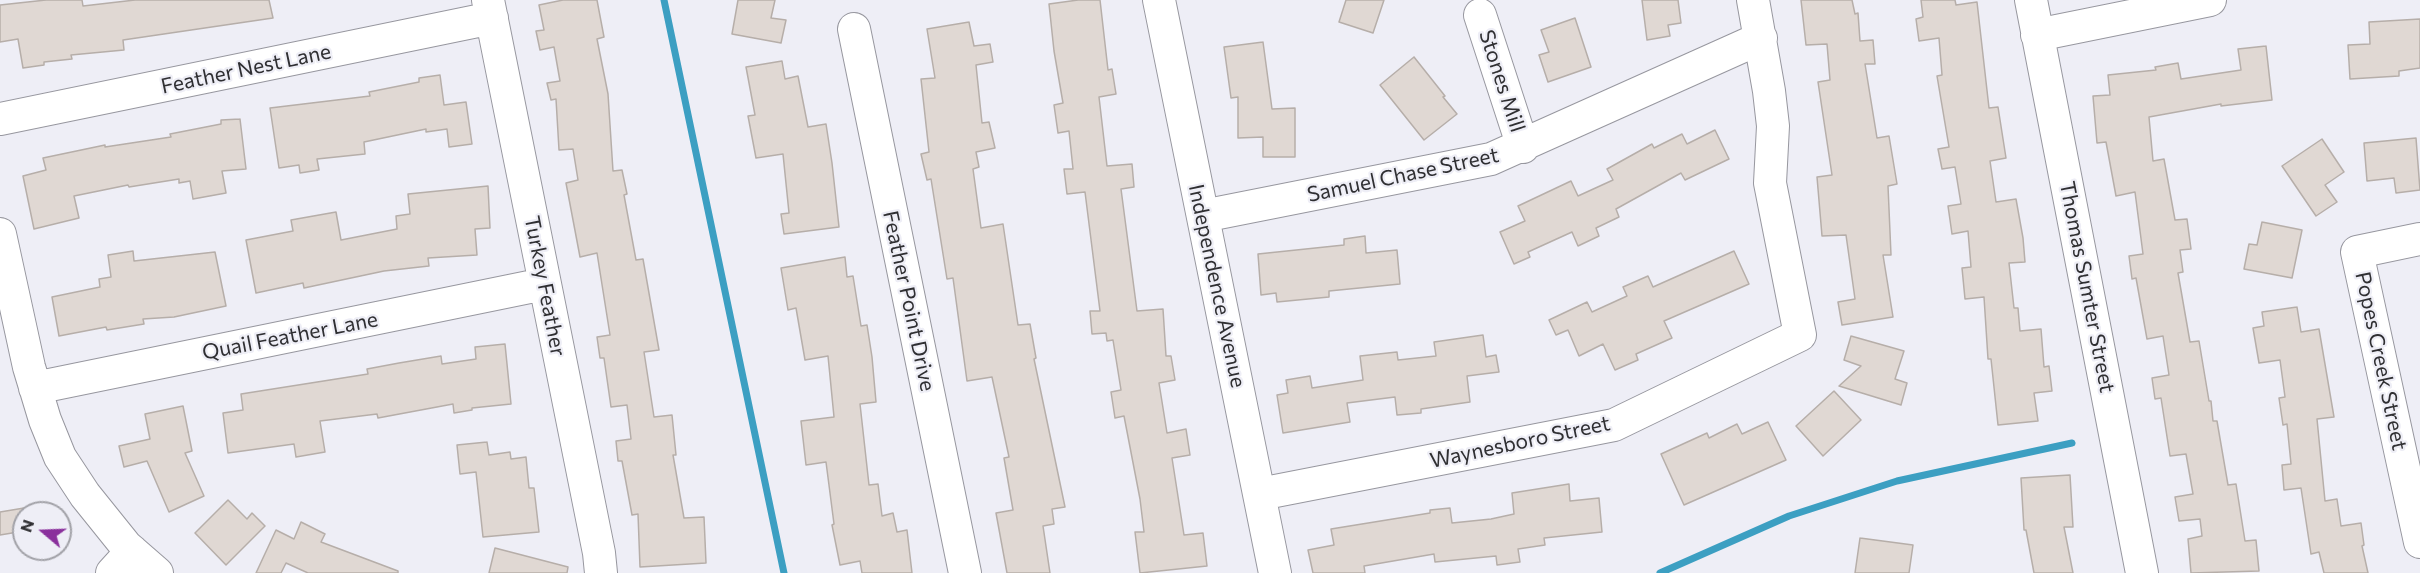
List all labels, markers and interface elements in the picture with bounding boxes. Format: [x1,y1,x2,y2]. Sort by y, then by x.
street label: Stones Mill [1474,27,1530,135]
street label: Feather Nest Lane [159,39,333,99]
street label: Samuel Chase Street [1305,142,1501,208]
street label: Thomas Sumter Street [2054,179,2120,395]
street label: Independence Avenue [1183,182,1251,390]
street label: Feather Point Drive [878,208,940,394]
street label: Turkey Feather [519,214,571,358]
street label: Popes Creek Street [2350,269,2412,453]
street label: Quail Feather Lane [200,307,380,365]
street label: Waynesboro Street [1428,411,1612,473]
north arrow [12,501,72,561]
text: N [15,517,37,534]

